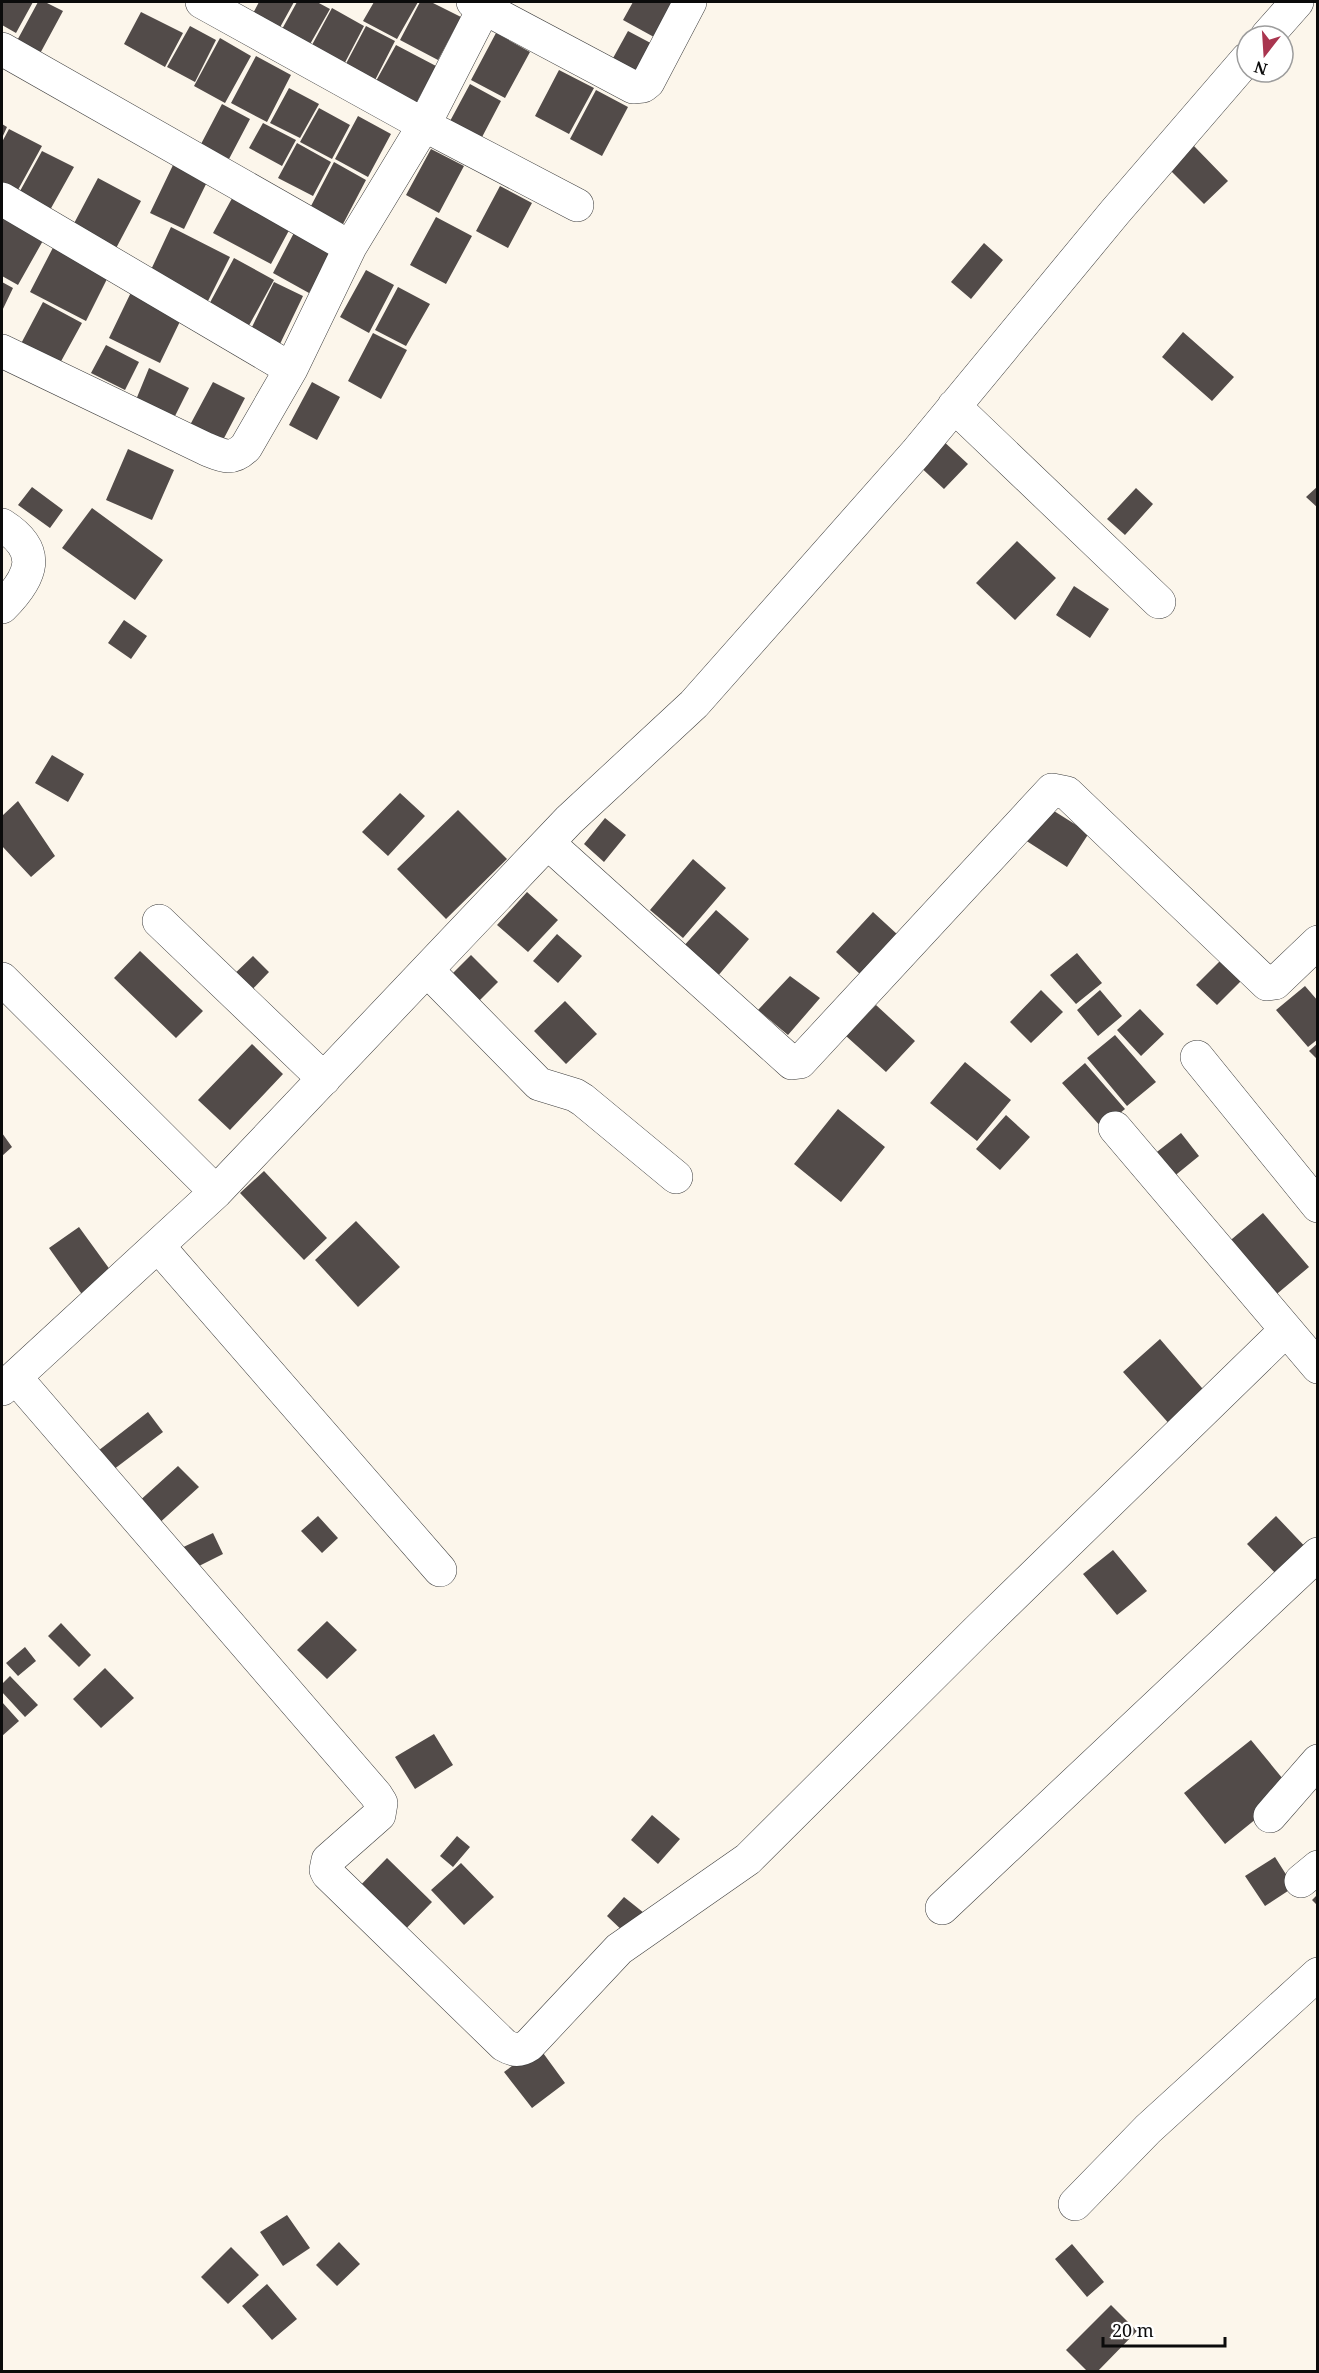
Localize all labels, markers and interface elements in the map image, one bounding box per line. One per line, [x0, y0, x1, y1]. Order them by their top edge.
north arrow [1235, 24, 1295, 84]
text: N [1251, 56, 1270, 81]
scale bar [1103, 2310, 1224, 2348]
text: 20 m [1112, 2318, 1154, 2342]

